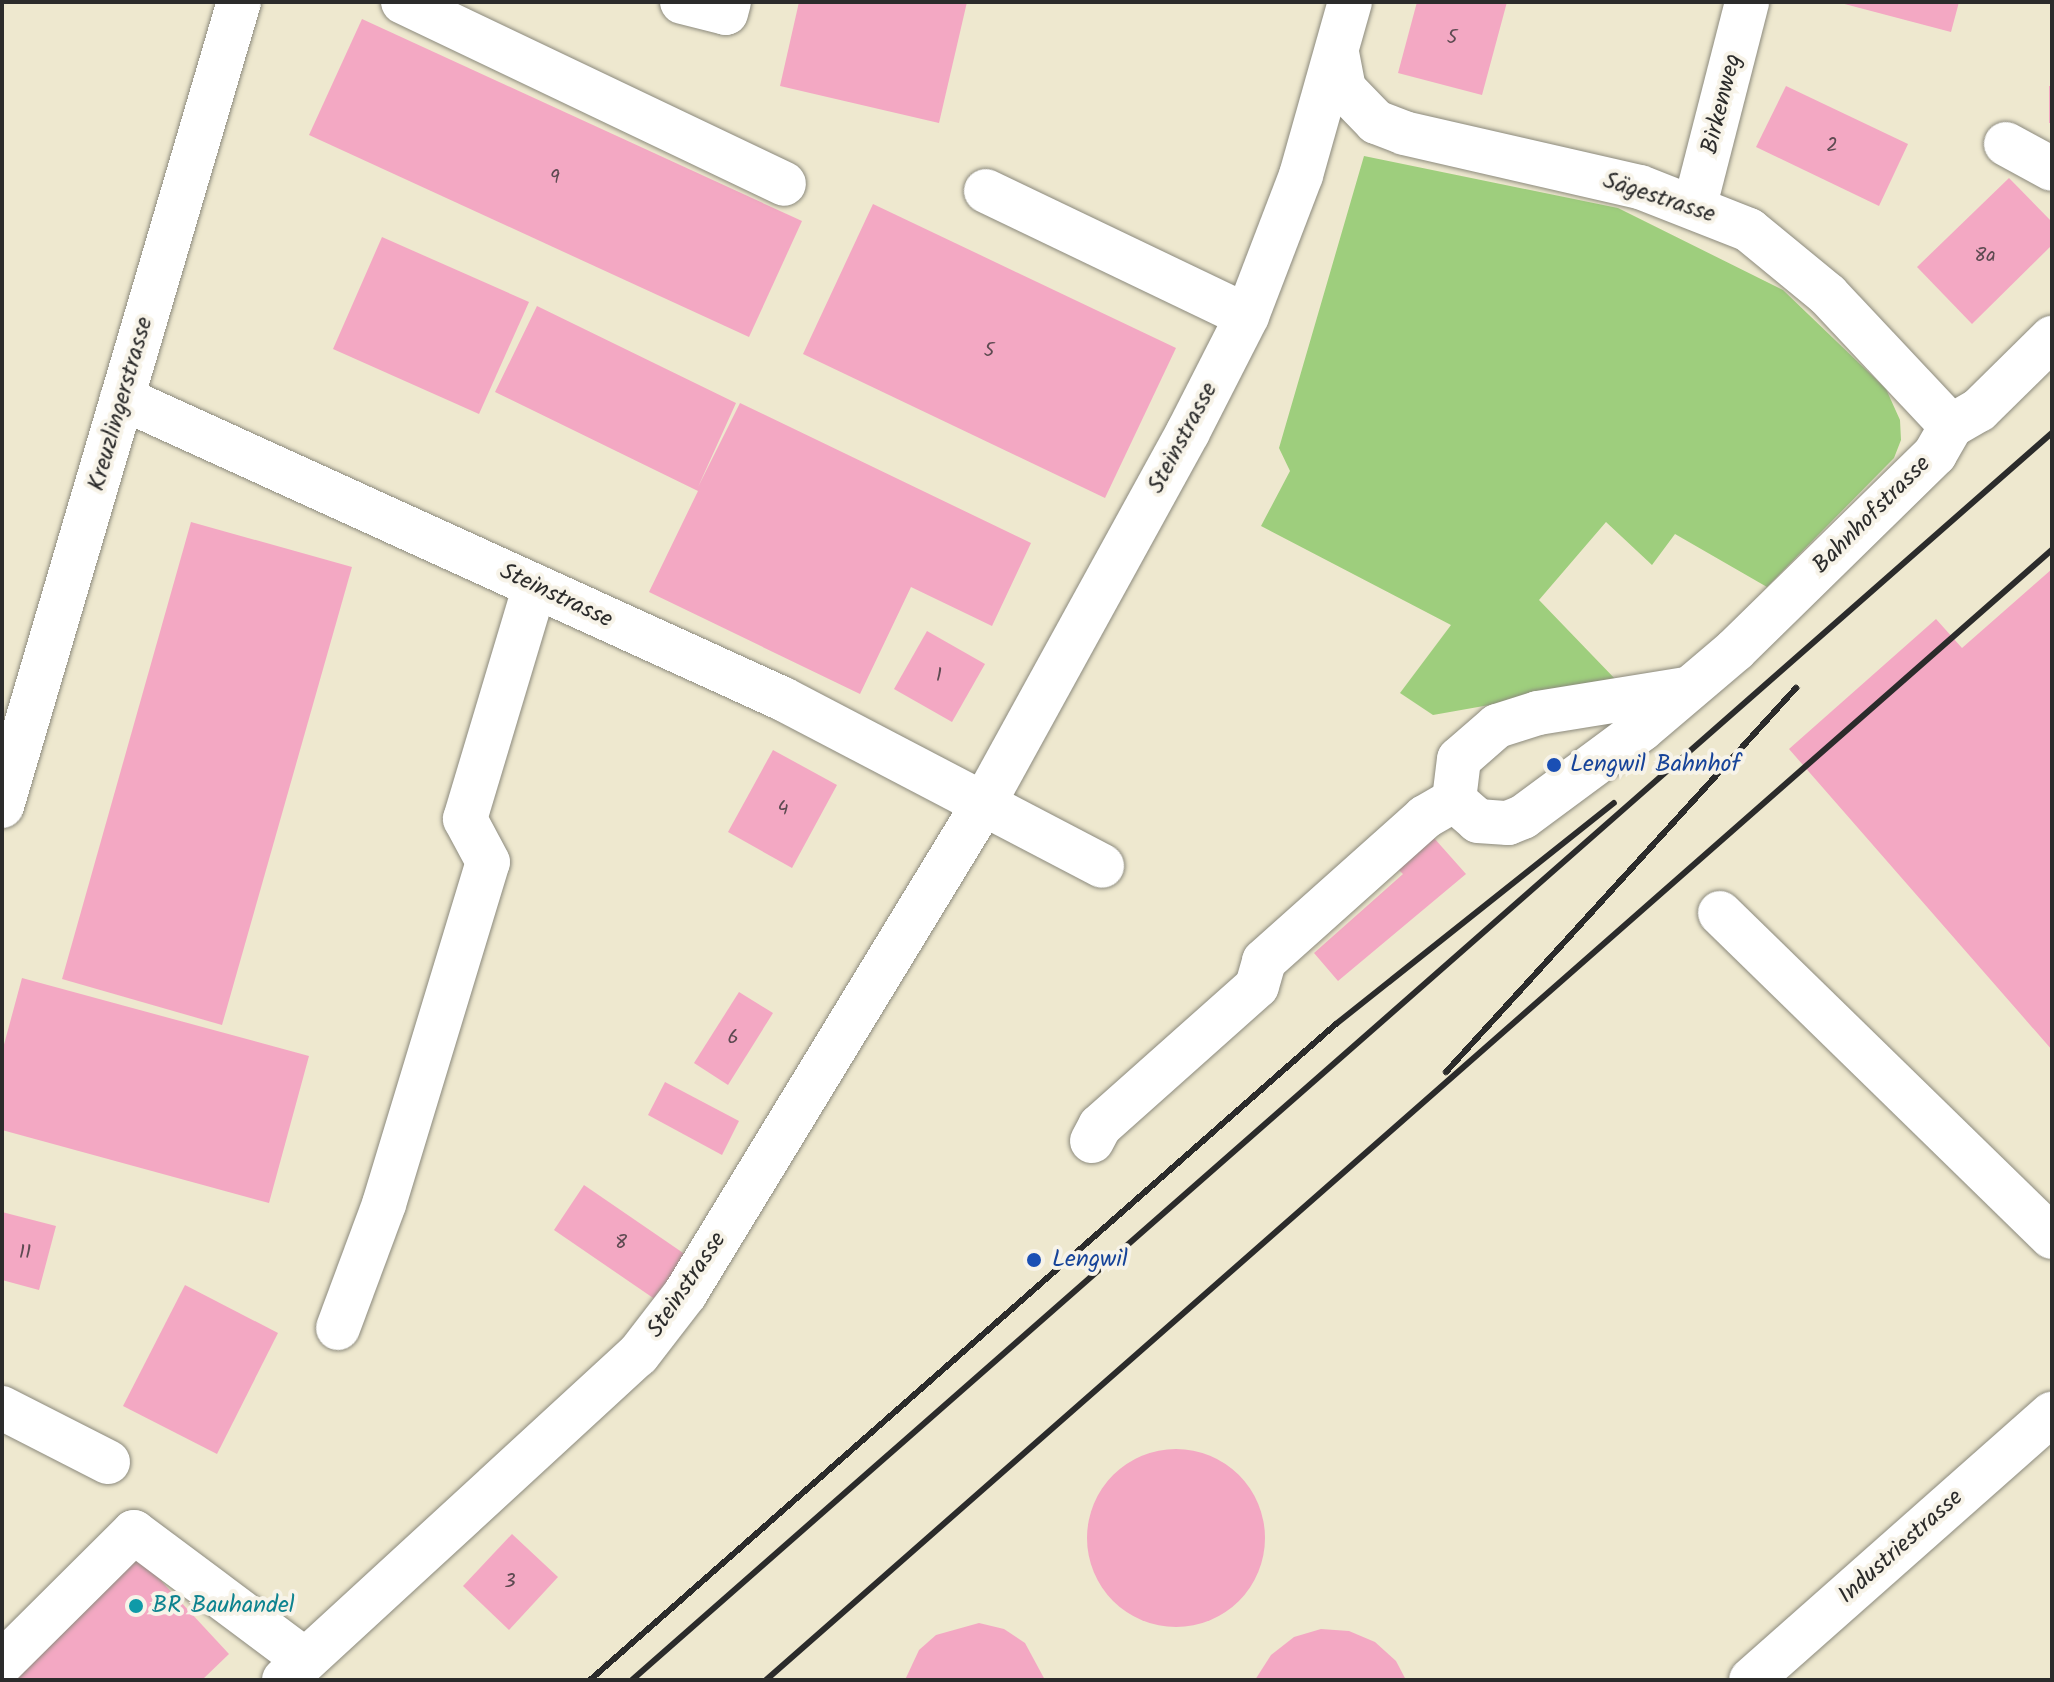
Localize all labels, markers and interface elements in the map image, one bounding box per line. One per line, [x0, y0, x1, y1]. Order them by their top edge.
house number: 5 [1447, 26, 1457, 50]
street label: Birkenweg [1696, 51, 1748, 157]
house number: 2 [1826, 134, 1838, 158]
house number: 9 [550, 166, 560, 190]
street label: Sägestrasse [1599, 166, 1719, 230]
house number: 8a [1974, 244, 1996, 268]
street label: Kreuzlingerstrasse [82, 314, 160, 494]
house number: 5 [984, 339, 994, 363]
street label: Steinstrasse [1142, 378, 1224, 498]
street label: Bahnhofstrasse [1807, 450, 1937, 580]
street label: Steinstrasse [495, 557, 617, 635]
house number: 1 [936, 664, 942, 688]
place label: Lengwil Bahnhof [1570, 751, 1740, 779]
marker: Lengwil Bahnhof [1545, 756, 1563, 774]
house number: 4 [777, 797, 789, 821]
house number: 6 [727, 1026, 739, 1050]
street label: Steinstrasse [641, 1227, 733, 1343]
house number: 8 [615, 1231, 627, 1255]
house number: 11 [19, 1241, 31, 1265]
place label: Lengwil [1052, 1246, 1128, 1274]
marker: Lengwil [1023, 1249, 1045, 1271]
street label: Industriestrasse [1833, 1484, 1969, 1610]
house number: 3 [504, 1570, 516, 1594]
place label: BR Bauhandel [152, 1592, 295, 1620]
marker: BR Bauhandel [127, 1597, 145, 1615]

